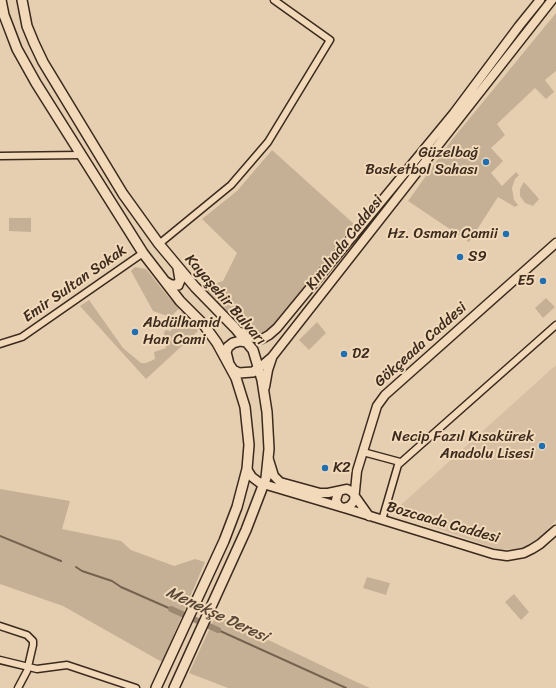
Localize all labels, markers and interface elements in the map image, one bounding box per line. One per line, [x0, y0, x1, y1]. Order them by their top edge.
place label: Güzelbağ Basketbol Sahası [365, 144, 478, 179]
marker: Güzelbağ Basketbol Sahası [481, 157, 491, 167]
street label: Kınalıada Caddesi [303, 192, 387, 294]
place label: Hz. Osman Camii [387, 225, 498, 243]
marker: Hz. Osman Camii [501, 229, 511, 239]
street label: Emir Sultan Sokak [20, 242, 130, 326]
place label: S9 [468, 248, 487, 266]
street label: Kayaşehir Bulvarı [181, 251, 269, 349]
marker: S9 [455, 252, 465, 262]
place label: E5 [518, 272, 535, 290]
marker: E5 [538, 276, 548, 286]
street label: Gökçeada Caddesi [371, 299, 471, 391]
place label: Abdülhamid Han Cami [143, 314, 220, 349]
marker: Abdülhamid Han Cami [130, 327, 140, 337]
place label: D2 [352, 345, 370, 363]
marker: D2 [339, 349, 349, 359]
place label: Necip Fazıl Kısakürek Anadolu Lisesi [392, 428, 534, 463]
marker: Necip Fazıl Kısakürek Anadolu Lisesi [537, 441, 547, 451]
place label: K2 [333, 459, 351, 477]
marker: K2 [320, 463, 330, 473]
street label: Bozcaada Caddesi [384, 498, 502, 548]
water label: Menekşe Deresi [163, 583, 271, 647]

